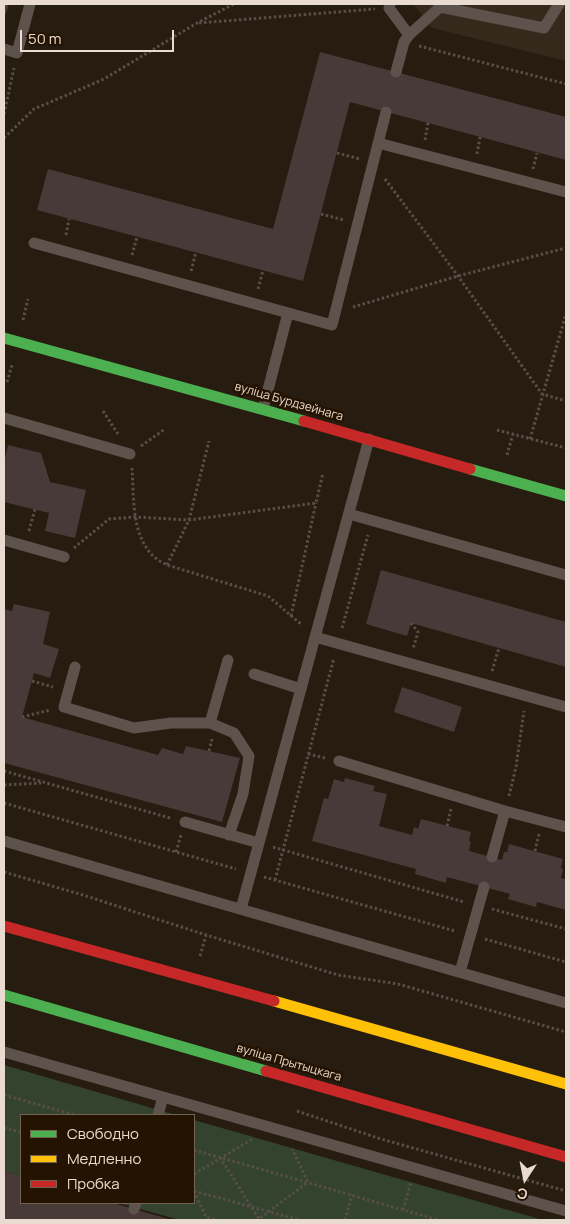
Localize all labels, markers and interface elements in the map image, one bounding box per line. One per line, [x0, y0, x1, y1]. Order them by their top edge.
scale bar [22, 20, 176, 52]
text: 50 m [28, 28, 62, 49]
street label: вуліца Бурдзейнага [233, 380, 345, 424]
street label: вуліца Прытыцкага [235, 1041, 343, 1085]
legend [20, 1114, 195, 1204]
text: Свободно [67, 1123, 139, 1144]
text: Медленно [67, 1148, 141, 1169]
north arrow [500, 1154, 550, 1204]
text: Пробка [67, 1173, 120, 1194]
text: С [515, 1184, 529, 1205]

